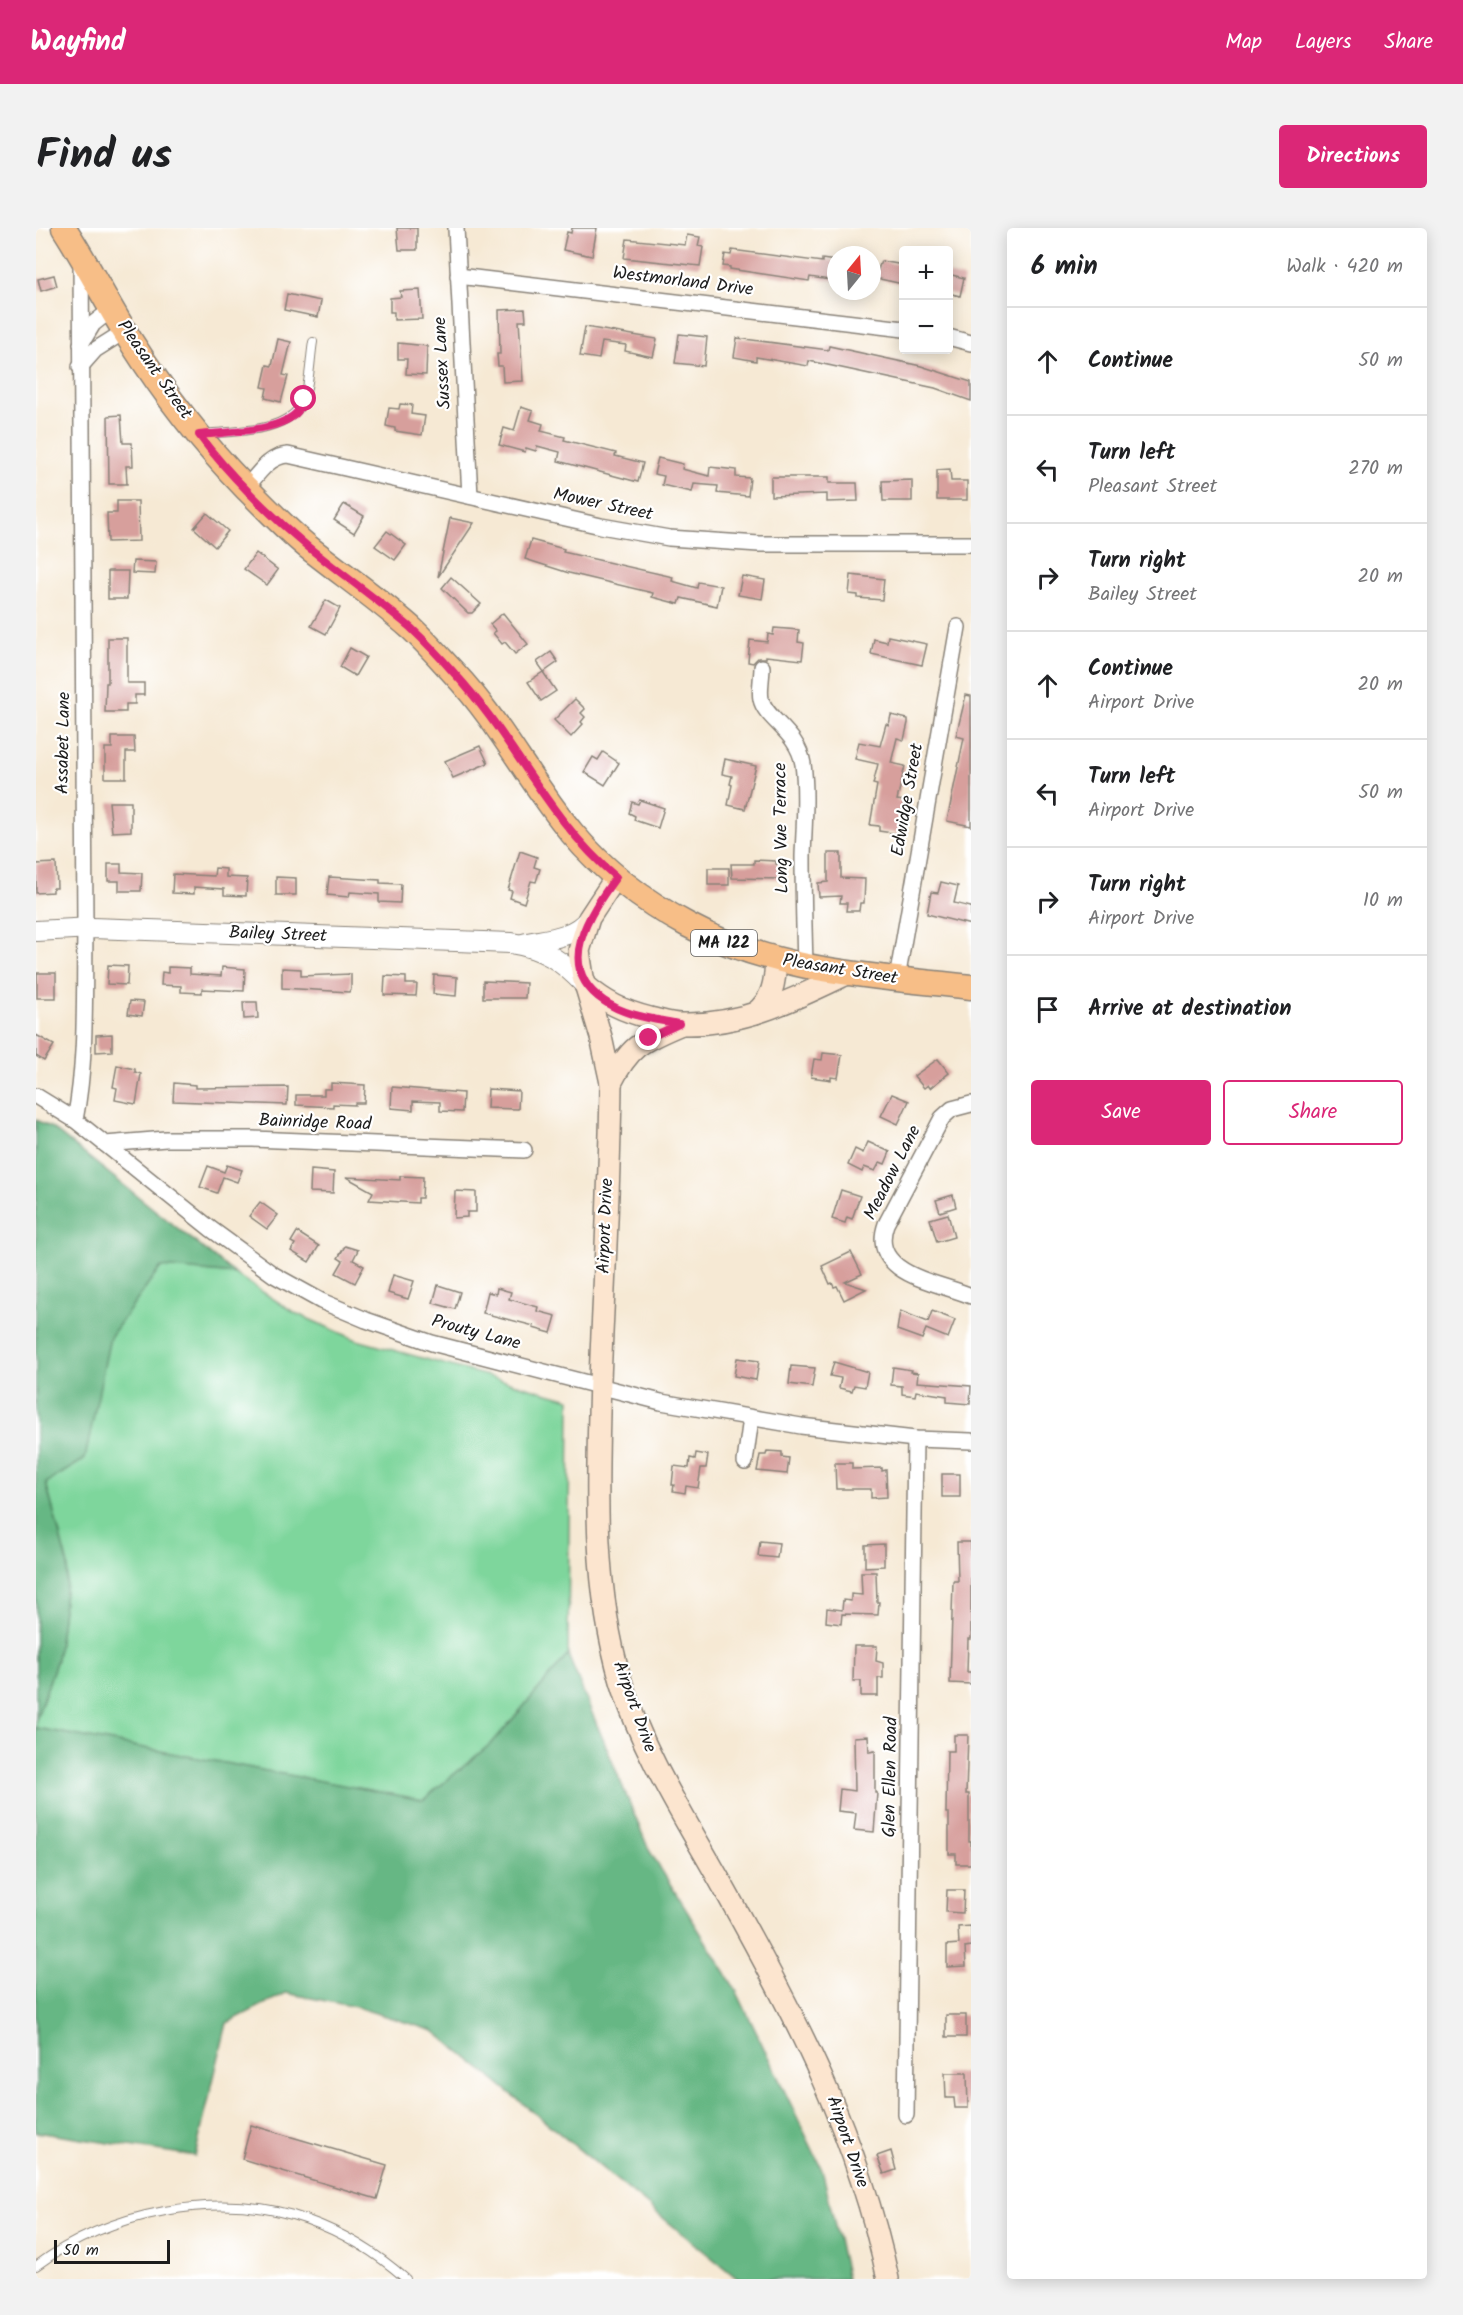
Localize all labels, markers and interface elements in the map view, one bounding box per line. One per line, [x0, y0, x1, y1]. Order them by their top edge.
text: Wayfind [30, 20, 126, 65]
text: Map [1225, 26, 1262, 59]
text: Layers [1295, 26, 1351, 59]
text: Share [1384, 26, 1433, 59]
text: Find us [36, 123, 172, 190]
button: Directions [1279, 125, 1427, 188]
north arrow [827, 246, 881, 300]
map controls [899, 246, 953, 354]
button: + [899, 246, 953, 300]
text: 6 min [1031, 246, 1098, 288]
text: Walk · 420 m [1286, 251, 1403, 283]
street label: Westmorland Drive [611, 259, 755, 305]
button: − [899, 300, 953, 354]
street label: Pleasant Street [109, 314, 200, 427]
street label: Sussex Lane [426, 316, 460, 410]
text: Continue [1088, 344, 1173, 379]
icon: ahead [1031, 345, 1064, 378]
text: 50 m [1358, 345, 1403, 377]
route start [290, 385, 316, 411]
text: Turn left [1088, 436, 1175, 471]
icon: left [1031, 453, 1064, 486]
text: 270 m [1348, 453, 1403, 485]
text: Pleasant Street [1088, 471, 1217, 503]
street label: Mower Street [550, 480, 657, 530]
text: Turn right [1088, 544, 1186, 579]
icon: right [1031, 561, 1064, 594]
text: 20 m [1357, 561, 1403, 593]
text: Bailey Street [1088, 579, 1197, 611]
text: Continue [1088, 652, 1173, 687]
icon: ahead [1031, 669, 1064, 702]
text: 20 m [1357, 669, 1403, 701]
text: Airport Drive [1088, 687, 1194, 719]
street label: Assabet Lane [49, 692, 79, 794]
street label: Edwidge Street [884, 740, 932, 859]
text: Turn left [1088, 760, 1175, 795]
street label: Long Vue Terrace [766, 762, 798, 894]
icon: left [1031, 777, 1064, 810]
text: 50 m [1358, 777, 1403, 809]
text: Airport Drive [1088, 795, 1194, 827]
text: Turn right [1088, 868, 1186, 903]
icon: right [1031, 885, 1064, 918]
text: 10 m [1363, 885, 1403, 917]
text: Airport Drive [1088, 903, 1194, 935]
street label: Bailey Street [229, 919, 329, 951]
road number: MA 122 [691, 930, 757, 956]
street label: Pleasant Street [780, 947, 901, 994]
text: Arrive at destination [1088, 992, 1291, 1027]
icon: arrive [1031, 993, 1064, 1026]
route end [635, 1024, 661, 1050]
button: Save [1031, 1080, 1211, 1145]
button: Share [1223, 1080, 1403, 1145]
street label: Bainridge Road [258, 1107, 373, 1139]
street label: Meadow Lane [857, 1120, 929, 1226]
street label: Airport Drive [590, 1178, 622, 1274]
street label: Prouty Lane [428, 1307, 524, 1359]
street label: Airport Drive [604, 1657, 664, 1757]
street label: Glen Ellen Road [875, 1715, 907, 1838]
street label: Airport Drive [818, 2092, 876, 2192]
scale bar [54, 2237, 170, 2264]
text: 50 m [63, 2238, 99, 2263]

